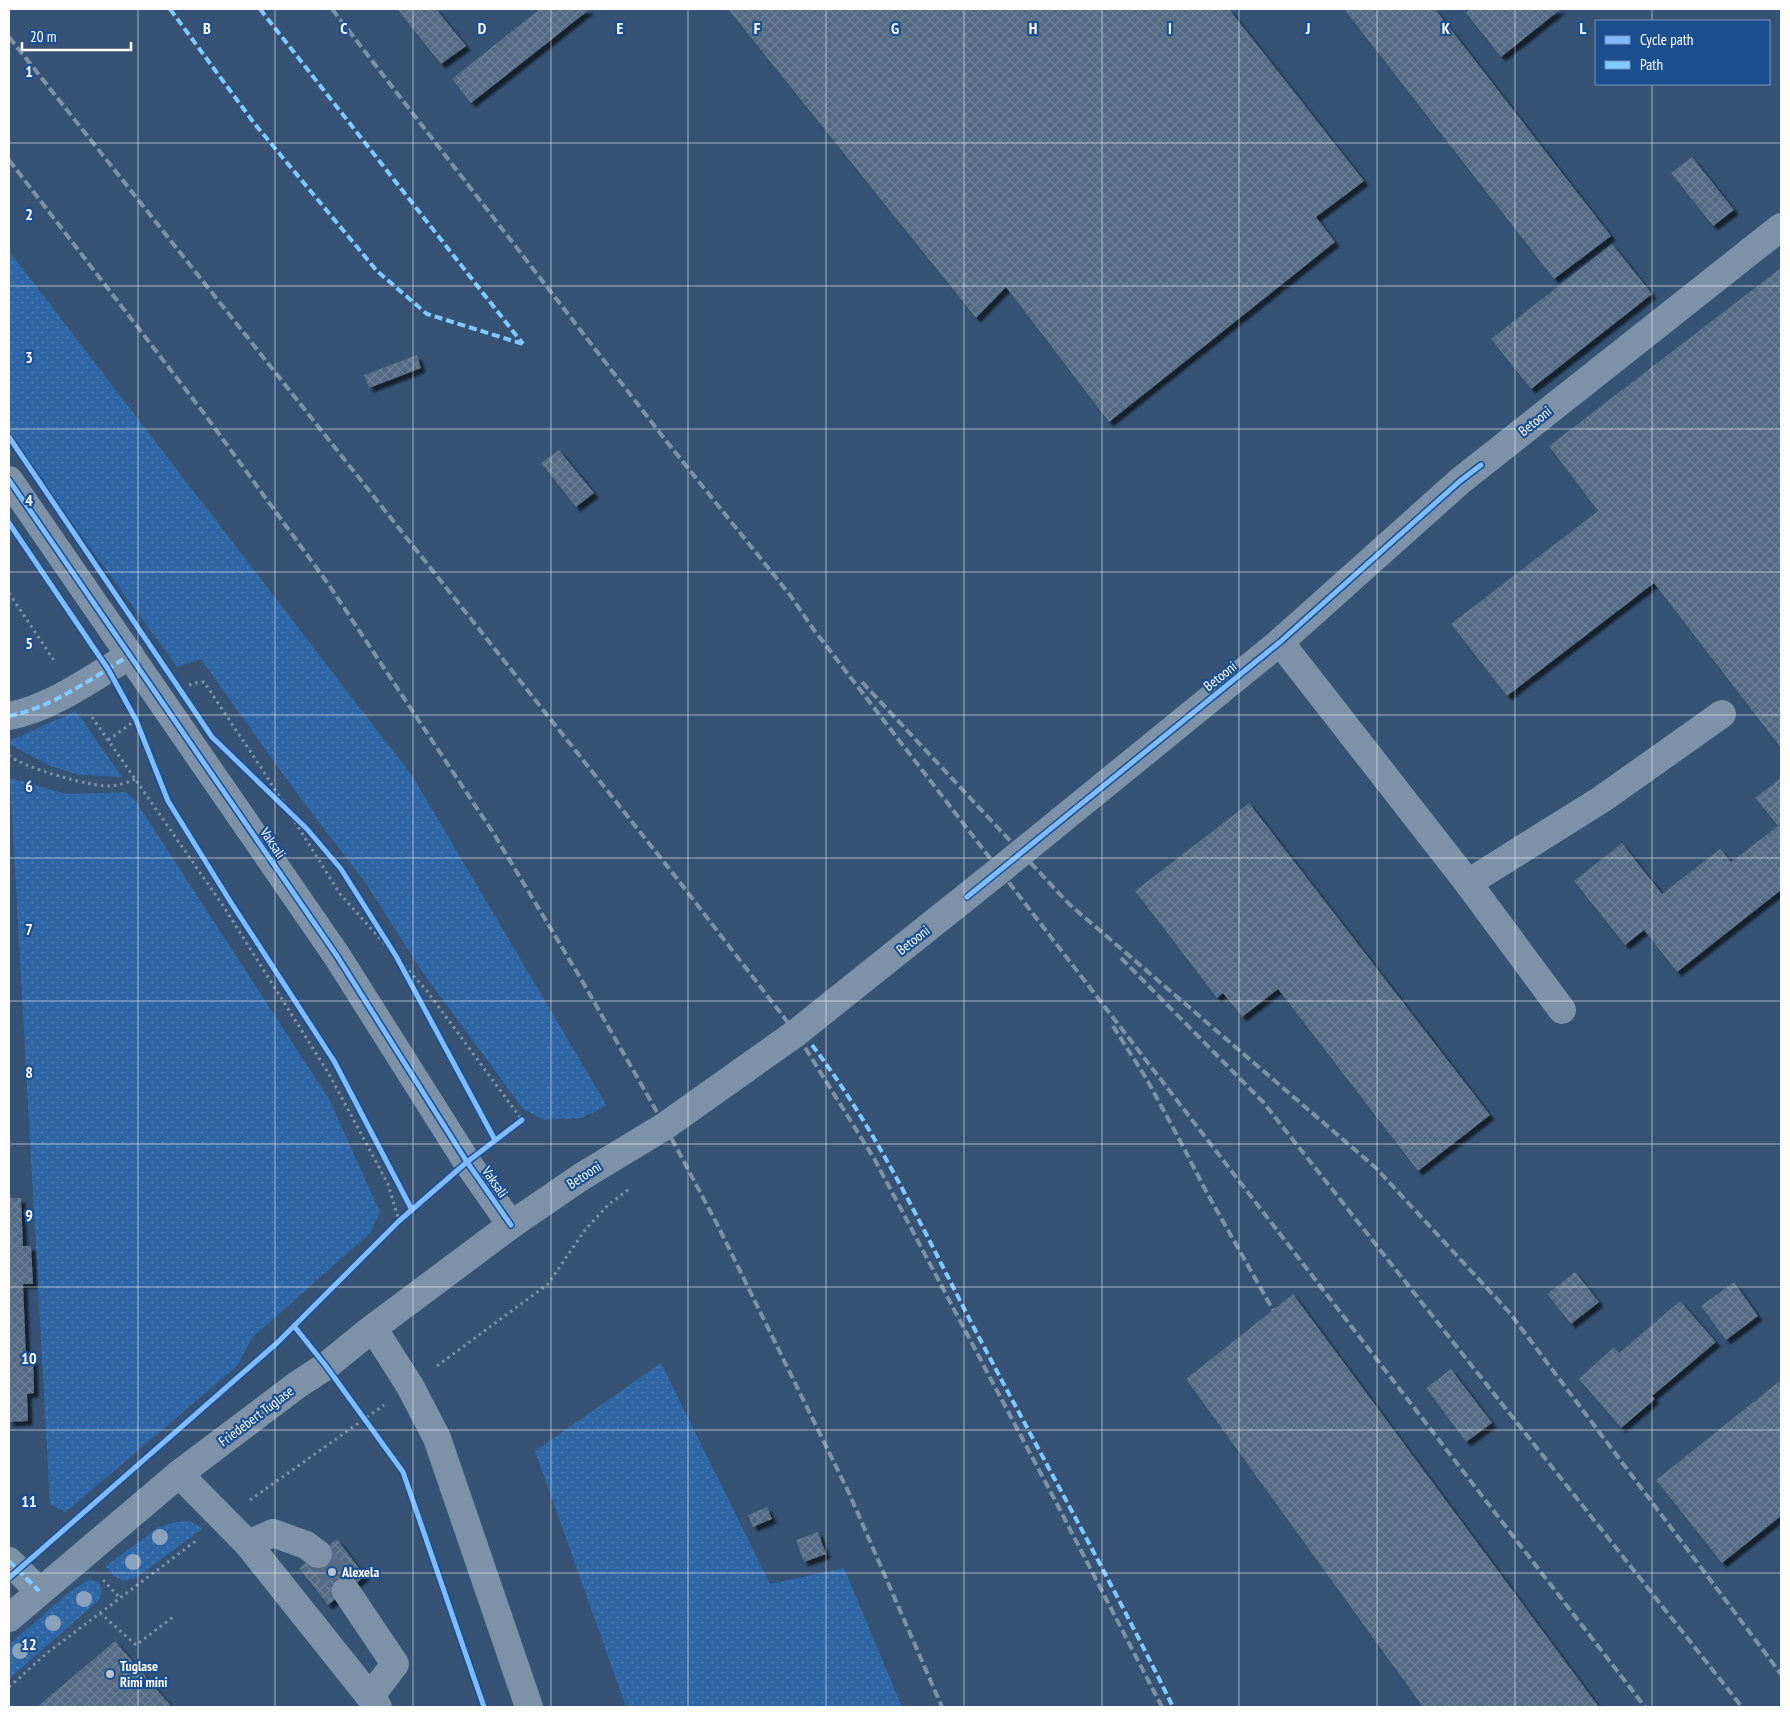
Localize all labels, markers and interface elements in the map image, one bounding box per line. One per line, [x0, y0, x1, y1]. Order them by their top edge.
text: B [203, 18, 211, 38]
text: C [340, 18, 348, 38]
text: D [478, 18, 487, 38]
text: E [617, 18, 624, 38]
text: F [754, 18, 761, 38]
text: G [891, 18, 899, 38]
text: H [1029, 18, 1037, 38]
text: I [1168, 18, 1172, 38]
text: J [1305, 18, 1310, 38]
text: K [1442, 18, 1451, 38]
text: L [1580, 18, 1587, 38]
scale bar [22, 20, 131, 52]
legend [1595, 20, 1770, 85]
text: 20 m [30, 27, 56, 46]
text: Cycle path [1640, 30, 1693, 49]
text: Path [1640, 55, 1663, 74]
text: 1 [25, 61, 33, 81]
text: 2 [25, 204, 33, 224]
text: 3 [25, 347, 33, 367]
street label: Betooni [1515, 402, 1555, 440]
text: 4 [25, 490, 33, 510]
text: 5 [25, 633, 33, 653]
street label: Betooni [1200, 657, 1240, 695]
text: 6 [25, 776, 33, 796]
street label: Vaksali [256, 823, 290, 862]
text: 7 [25, 919, 33, 939]
street label: Betooni [893, 921, 933, 959]
text: 8 [25, 1062, 33, 1082]
street label: Betooni [563, 1157, 605, 1193]
street label: Vaksali [477, 1162, 512, 1201]
text: 9 [25, 1205, 33, 1225]
text: 10 [21, 1348, 37, 1368]
street label: Friedebert Tuglase [215, 1382, 297, 1450]
text: 11 [21, 1491, 37, 1511]
place label: Alexela [341, 1563, 379, 1581]
marker: Alexela [326, 1566, 338, 1578]
text: 12 [21, 1634, 37, 1654]
place label: Tuglase Rimi mini [120, 1657, 167, 1691]
marker: Tuglase Rimi mini [104, 1668, 116, 1680]

